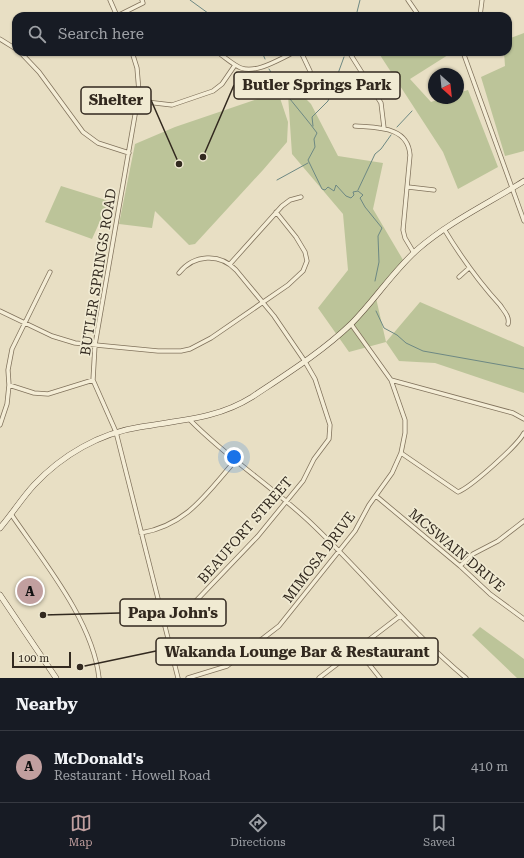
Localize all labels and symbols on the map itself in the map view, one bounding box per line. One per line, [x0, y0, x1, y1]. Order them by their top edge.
north arrow [428, 68, 464, 104]
callout: Butler Springs Park [234, 72, 400, 99]
text: Butler Springs Park [242, 76, 392, 94]
callout: Shelter [81, 87, 151, 114]
text: Shelter [89, 91, 143, 109]
street label: BUTLER SPRINGS ROAD [77, 187, 119, 357]
your location [224, 447, 244, 467]
street label: BEAUFORT STREET [195, 474, 295, 586]
street label: MCSWAIN DRIVE [406, 505, 508, 595]
street label: MIMOSA DRIVE [280, 508, 358, 606]
pin: A [17, 576, 43, 606]
callout: Papa John's [120, 599, 226, 626]
text: Papa John's [128, 604, 218, 622]
callout: Wakanda Lounge Bar & Restaurant [156, 638, 438, 665]
text: Wakanda Lounge Bar & Restaurant [164, 643, 430, 661]
scale bar [12, 650, 71, 669]

